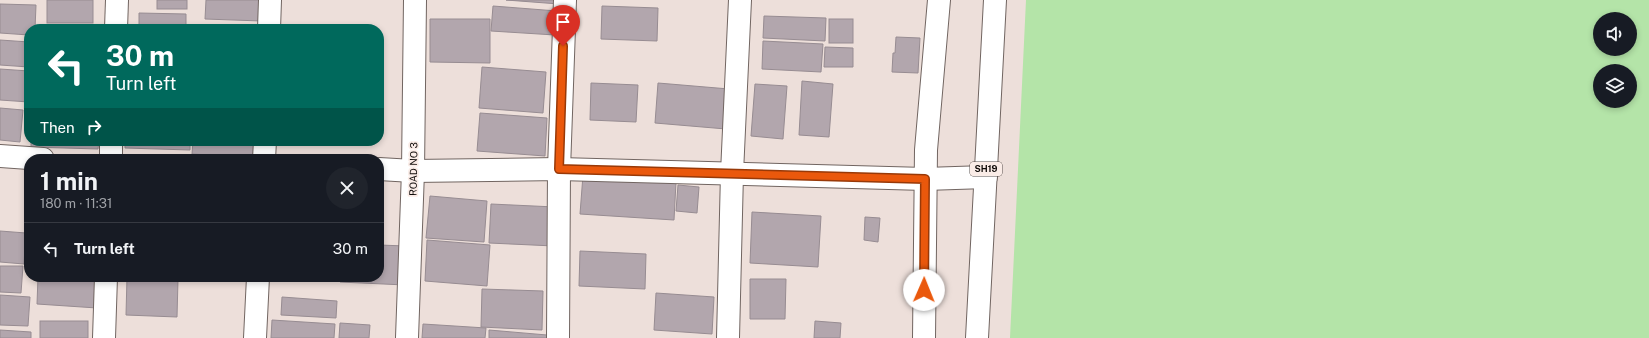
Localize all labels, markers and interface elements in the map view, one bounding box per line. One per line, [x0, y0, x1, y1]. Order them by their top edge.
pin [546, 5, 580, 46]
icon: arrive [552, 11, 574, 33]
map controls [1593, 12, 1637, 108]
button: sound [1593, 12, 1637, 56]
text: 30 m [106, 39, 174, 72]
icon: left [40, 40, 92, 92]
button: layers [1593, 64, 1637, 108]
text: Turn left [106, 73, 176, 94]
icon: right [83, 116, 105, 138]
text: Then [40, 119, 75, 136]
street label: ROAD NO 3 [407, 142, 419, 196]
road number: SH19 [970, 162, 1002, 176]
text: 1 min [40, 167, 98, 195]
button: close [326, 167, 368, 209]
text: 180 m · 11:31 [40, 196, 112, 211]
icon: left [40, 238, 62, 260]
text: Turn left [74, 240, 135, 257]
text: 30 m [333, 240, 368, 257]
position arrow [903, 269, 945, 311]

